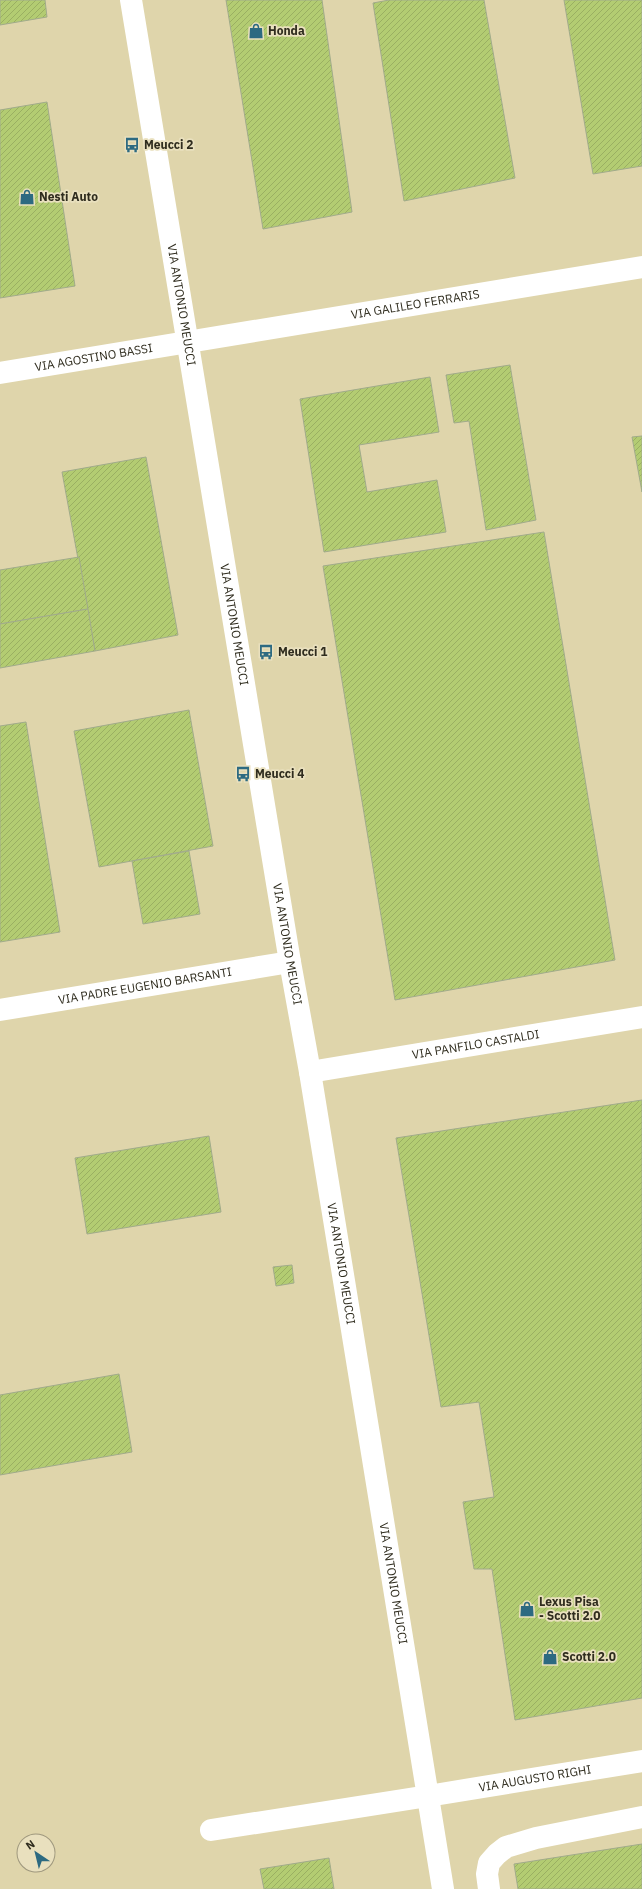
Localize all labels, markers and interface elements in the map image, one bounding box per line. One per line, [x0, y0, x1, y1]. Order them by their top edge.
shop icon: Honda [247, 22, 265, 40]
place label: Honda [268, 23, 305, 38]
bus stop icon: Meucci 2 [123, 136, 141, 154]
place label: Meucci 2 [144, 137, 194, 152]
shop icon: Nesti Auto [18, 188, 36, 206]
place label: Nesti Auto [39, 189, 98, 204]
street label: VIA ANTONIO MEUCCI [164, 243, 199, 367]
street label: VIA GALILEO FERRARIS [350, 286, 481, 322]
street label: VIA AGOSTINO BASSI [34, 340, 154, 374]
street label: VIA ANTONIO MEUCCI [217, 563, 252, 687]
bus stop icon: Meucci 1 [257, 643, 275, 661]
place label: Meucci 1 [278, 644, 328, 659]
bus stop icon: Meucci 4 [234, 765, 252, 783]
place label: Meucci 4 [255, 766, 305, 781]
street label: VIA ANTONIO MEUCCI [270, 882, 306, 1006]
street label: VIA PADRE EUGENIO BARSANTI [57, 964, 233, 1007]
street label: VIA PANFILO CASTALDI [411, 1026, 541, 1062]
street label: VIA ANTONIO MEUCCI [324, 1202, 359, 1326]
street label: VIA ANTONIO MEUCCI [376, 1521, 411, 1645]
place label: Lexus Pisa - Scotti 2.0 [539, 1594, 601, 1623]
shop icon: Lexus Pisa - Scotti 2.0 [518, 1600, 536, 1618]
shop icon: Scotti 2.0 [541, 1648, 559, 1666]
place label: Scotti 2.0 [562, 1649, 616, 1664]
street label: VIA AUGUSTO RIGHI [477, 1761, 592, 1795]
north arrow [16, 1833, 56, 1873]
text: N [23, 1837, 38, 1853]

